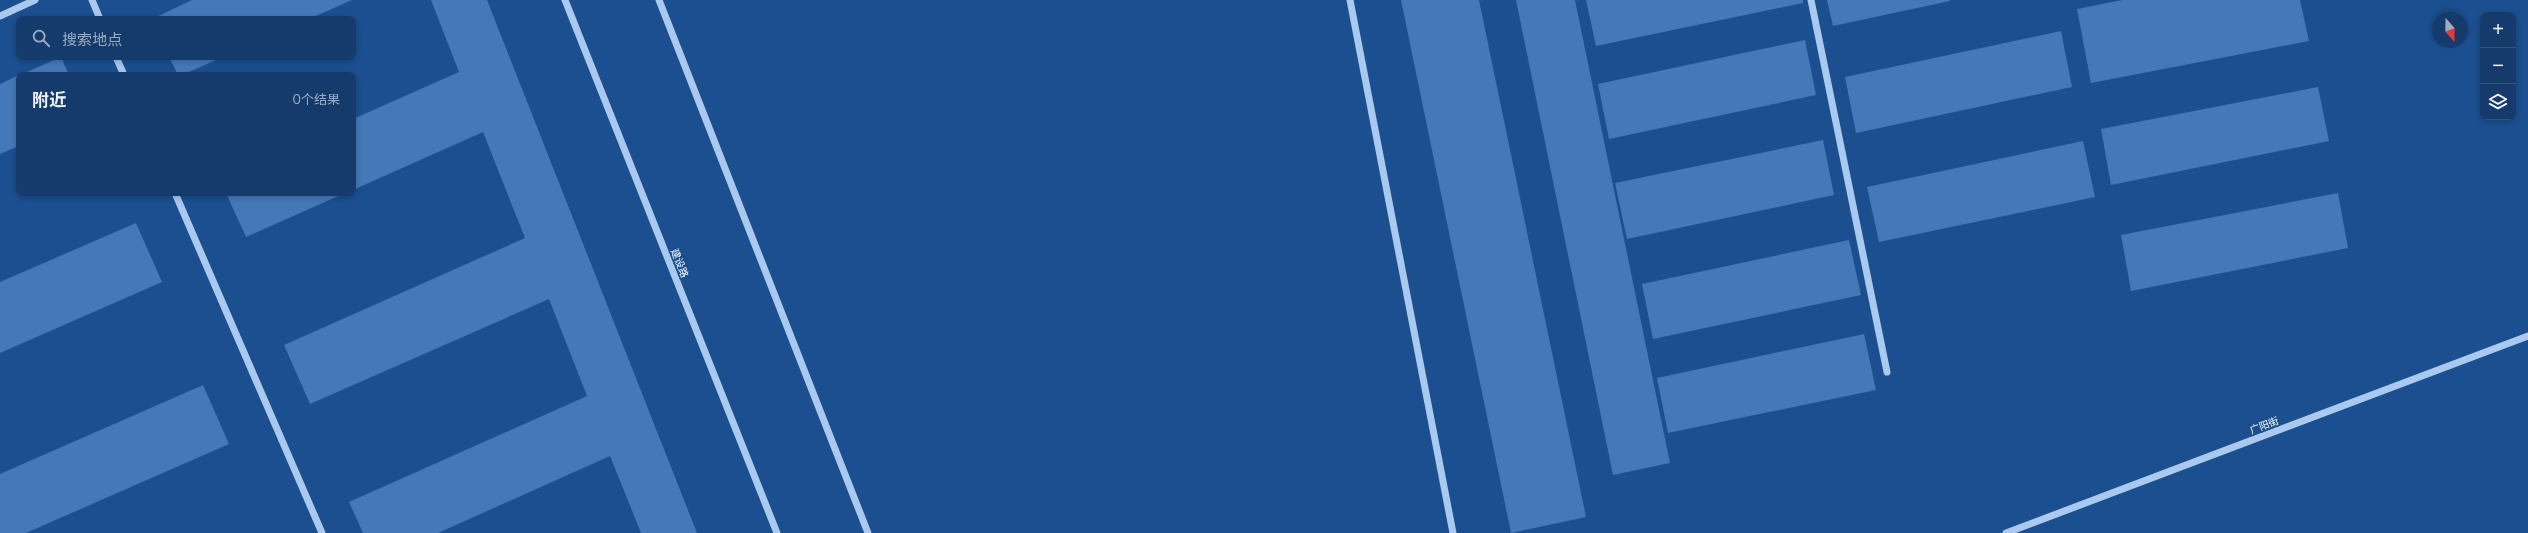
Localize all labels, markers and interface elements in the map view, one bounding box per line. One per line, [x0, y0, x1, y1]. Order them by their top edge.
north arrow [2432, 12, 2468, 48]
map controls [2480, 12, 2516, 120]
button: + [2480, 12, 2516, 48]
search box [16, 16, 356, 60]
icon: search [30, 27, 52, 49]
text: 搜索地点 [62, 30, 122, 48]
button: − [2480, 48, 2516, 84]
button: layers [2480, 84, 2516, 120]
text: 附近 [32, 89, 66, 110]
text: 0个结果 [293, 91, 340, 107]
street label: 建设路 [669, 247, 691, 279]
street label: 广阳街 [2248, 414, 2280, 436]

